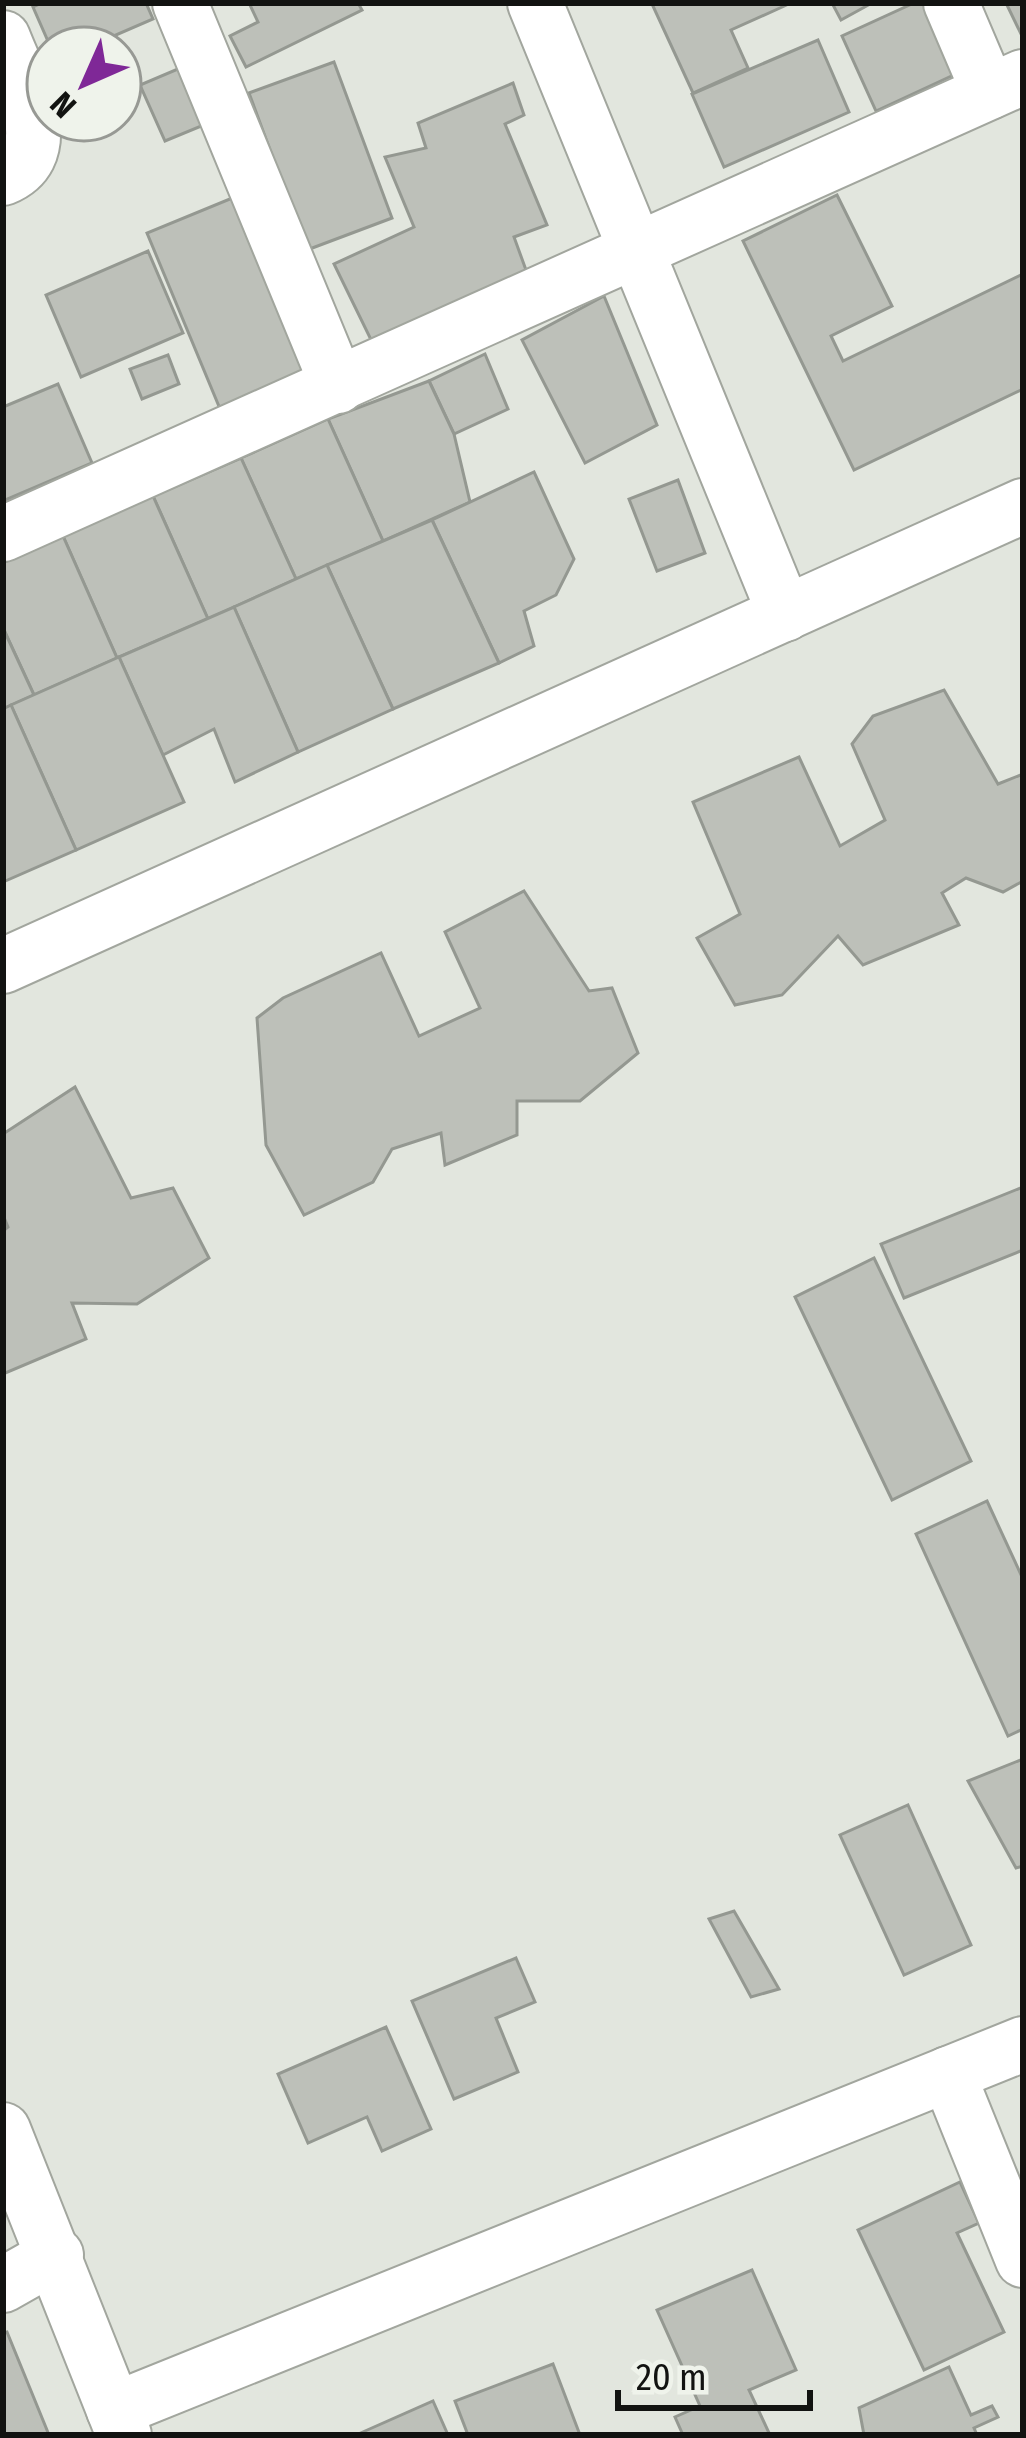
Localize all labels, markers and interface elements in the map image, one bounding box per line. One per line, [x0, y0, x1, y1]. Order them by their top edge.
north arrow [24, 24, 144, 144]
text: N [42, 83, 85, 126]
scale bar [618, 2336, 810, 2410]
text: 20 m [636, 2356, 707, 2400]

